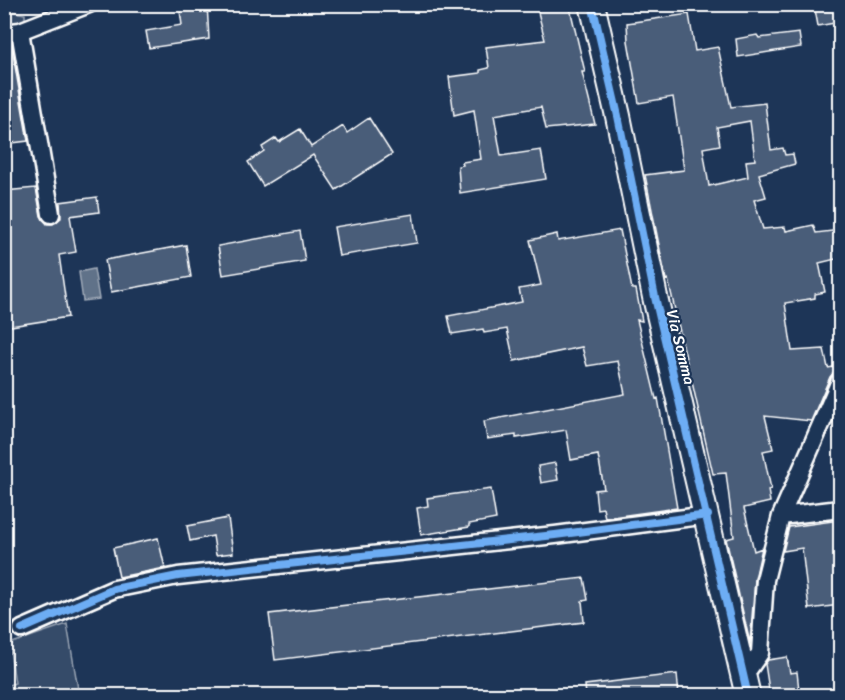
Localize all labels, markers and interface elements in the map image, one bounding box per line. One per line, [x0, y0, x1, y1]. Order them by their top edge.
street label: Via Somma [658, 306, 704, 388]

